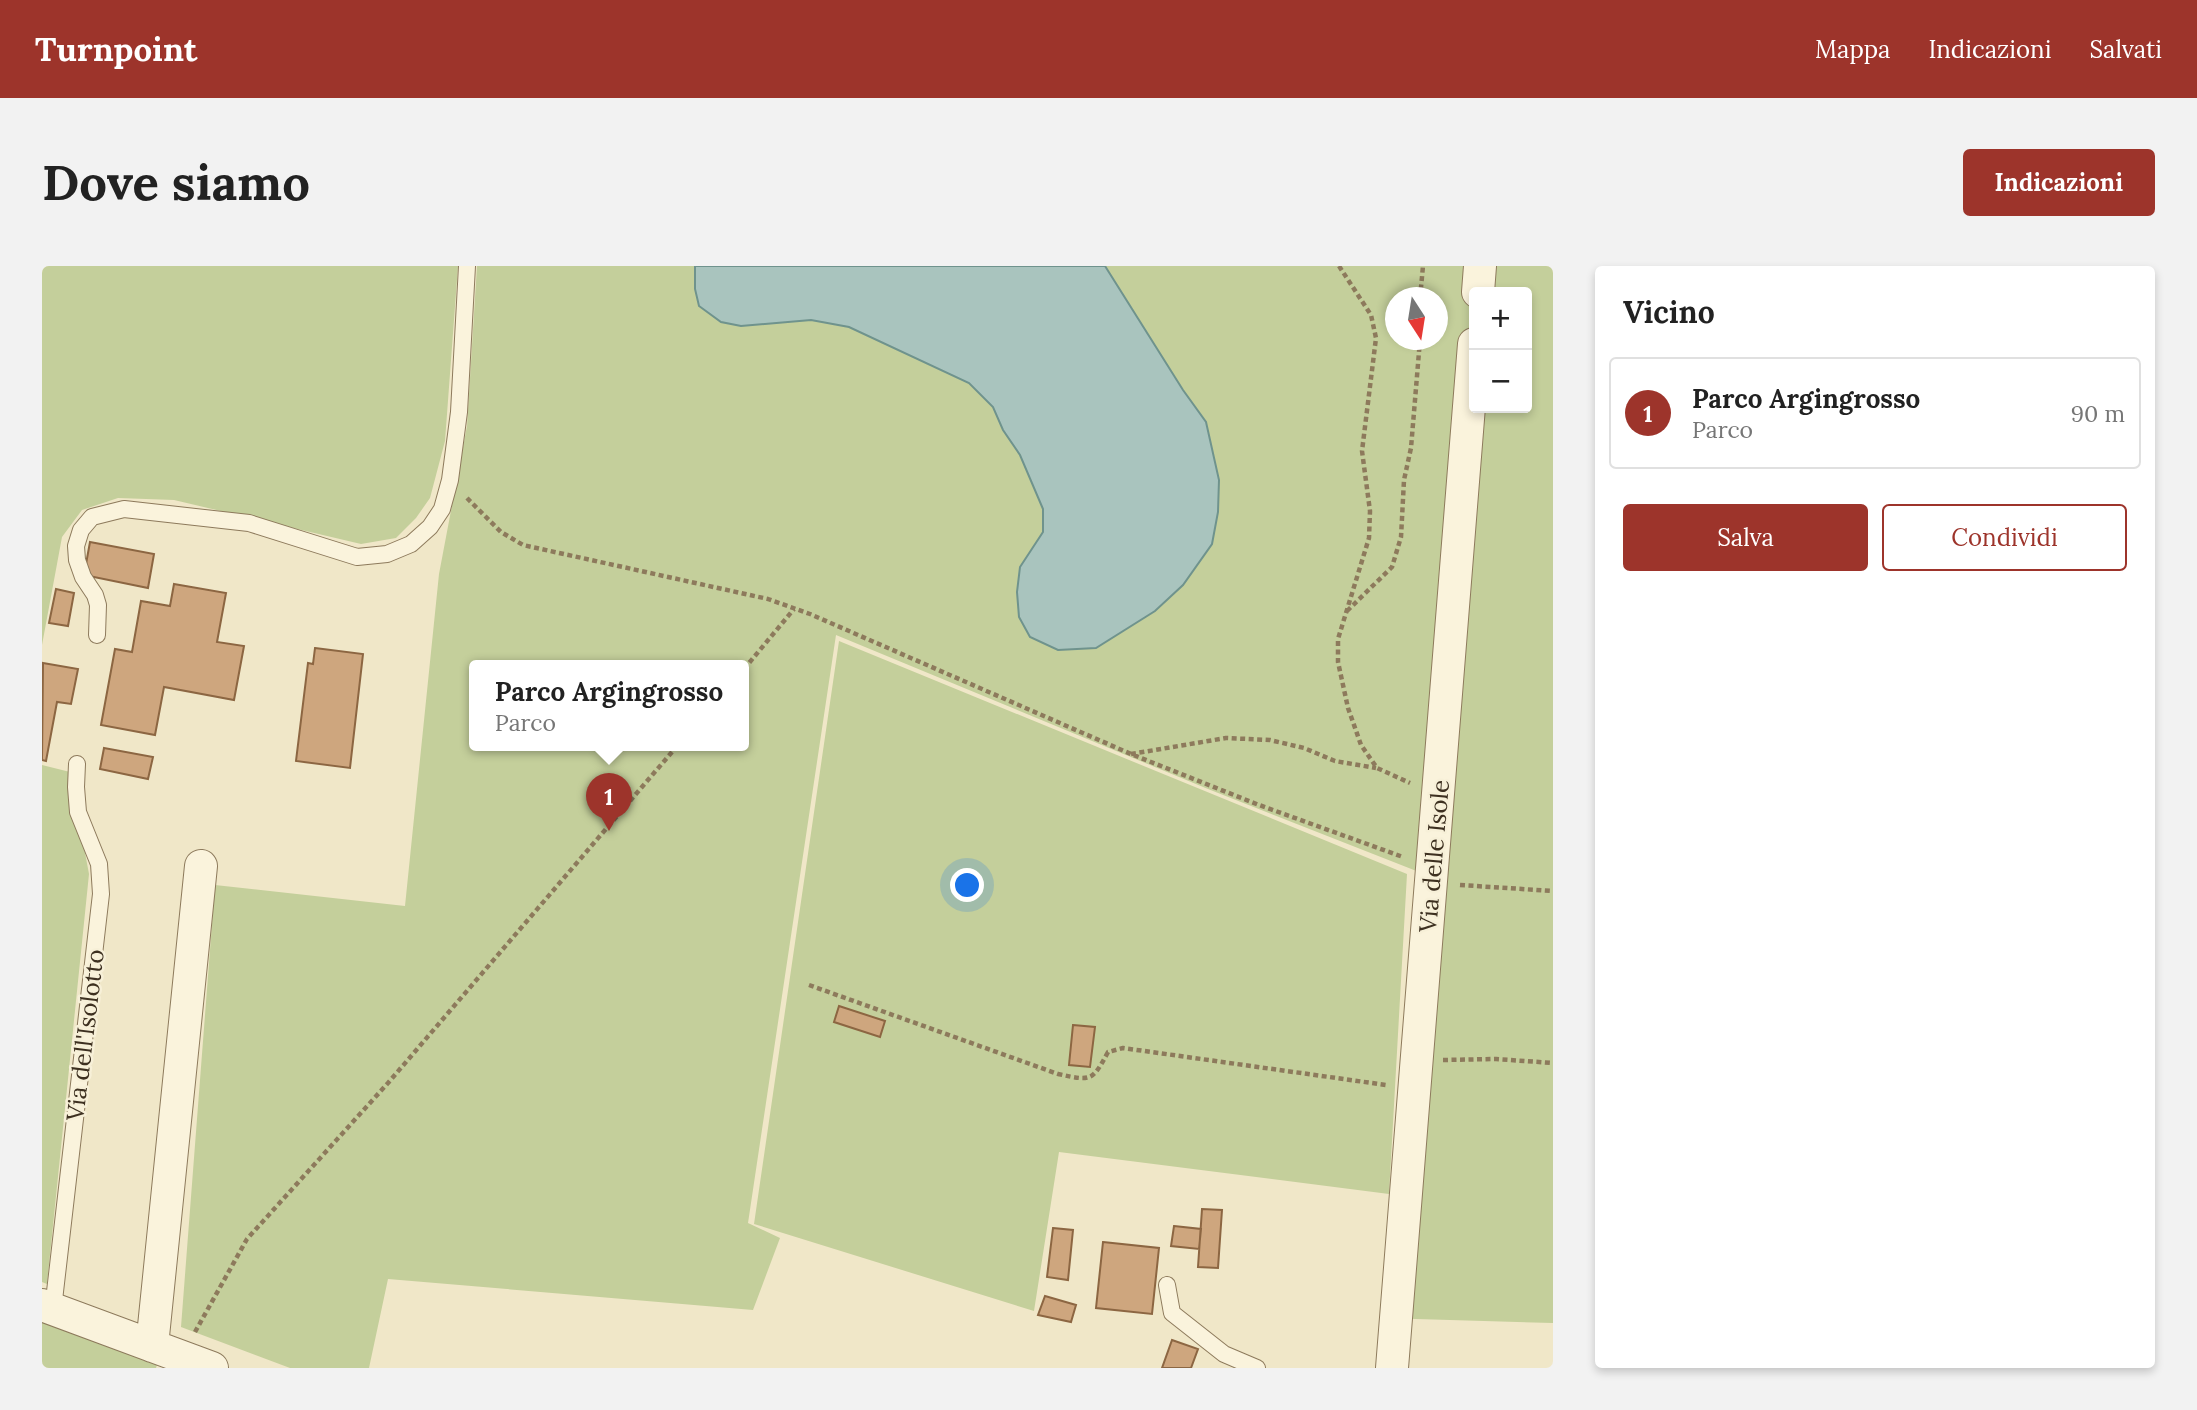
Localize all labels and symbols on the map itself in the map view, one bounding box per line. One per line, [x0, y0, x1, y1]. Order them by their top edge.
north arrow [1385, 287, 1448, 350]
pin: 1 [586, 773, 632, 831]
street label: Via delle Isole [1412, 778, 1456, 935]
your location [950, 868, 984, 902]
street label: Via dell'Isolotto [59, 947, 111, 1124]

